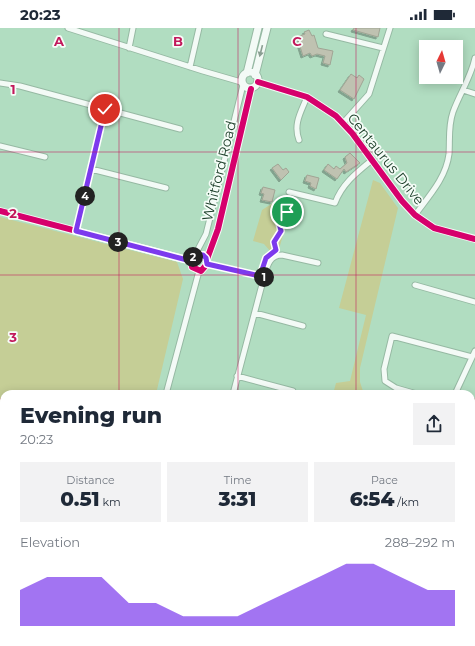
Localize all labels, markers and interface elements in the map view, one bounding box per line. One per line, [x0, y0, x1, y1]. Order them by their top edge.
text: 20:23 [20, 5, 61, 24]
text: A [53, 33, 65, 49]
text: B [173, 33, 183, 49]
text: C [292, 33, 302, 49]
north arrow [419, 40, 463, 84]
map controls [419, 40, 463, 84]
one-way arrow [258, 45, 264, 58]
text: 1 [10, 81, 16, 97]
pin [88, 92, 122, 126]
icon: check [94, 98, 116, 120]
street label: Centaurus Drive [344, 110, 428, 208]
street label: Whitford Road [198, 119, 240, 223]
pin: 4 [75, 186, 95, 206]
text: 4 [81, 189, 89, 203]
pin [270, 195, 304, 229]
icon: arrive [276, 201, 298, 223]
text: 2 [9, 205, 17, 221]
pin: 3 [108, 232, 128, 252]
text: 3 [115, 235, 121, 249]
pin: 2 [183, 247, 203, 267]
text: 2 [190, 250, 196, 264]
pin: 1 [254, 267, 274, 287]
text: 1 [262, 270, 266, 284]
text: 3 [8, 329, 17, 345]
text: Evening run [20, 402, 162, 429]
button: share [413, 403, 455, 445]
text: 20:23 [20, 431, 53, 447]
text: Distance [66, 473, 115, 487]
text: Time [224, 473, 251, 487]
text: Pace [371, 473, 398, 487]
text: 0.51 [60, 487, 100, 511]
text: 3:31 [219, 487, 256, 511]
text: 6:54 [350, 487, 394, 511]
text: km [100, 495, 121, 509]
text: /km [394, 495, 419, 509]
text: Elevation [20, 534, 80, 550]
text: 288–292 m [385, 534, 455, 550]

